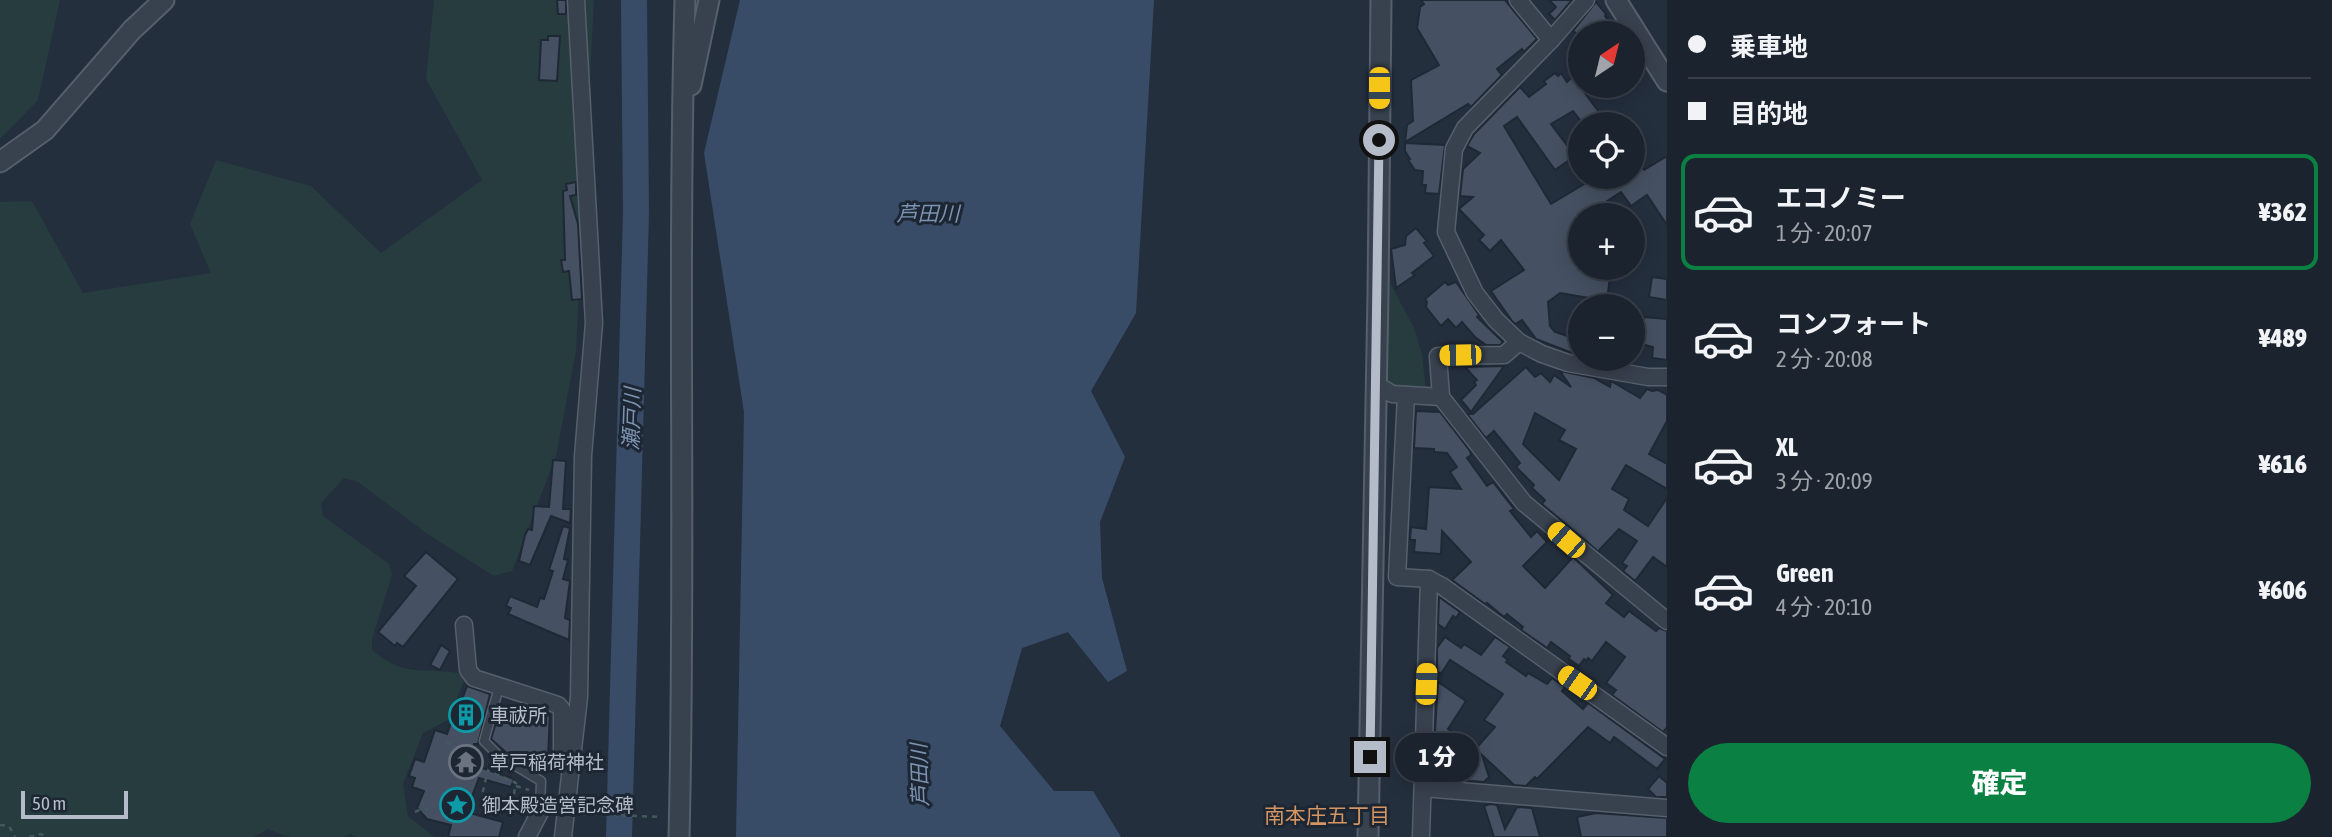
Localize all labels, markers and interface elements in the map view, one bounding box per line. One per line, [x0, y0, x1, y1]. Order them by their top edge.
north arrow [1568, 21, 1645, 98]
map controls [1568, 21, 1645, 371]
text: 乗車地 [1730, 32, 1808, 62]
car [1369, 67, 1390, 109]
text: 目的地 [1730, 99, 1808, 129]
button: locate [1568, 112, 1645, 189]
route start [1363, 124, 1395, 156]
icon: car [1692, 181, 1755, 244]
text: エコノミー [1776, 183, 1906, 213]
text: ¥362 [2259, 197, 2307, 227]
water label: 芦田川 [897, 201, 961, 225]
button: + [1568, 203, 1645, 280]
text: 1 分 · 20:07 [1776, 220, 1872, 246]
button: − [1568, 294, 1645, 371]
icon: car [1692, 307, 1755, 370]
text: コンフォート [1776, 309, 1931, 339]
text: ¥489 [2259, 323, 2307, 353]
car [1439, 344, 1482, 366]
text: 2 分 · 20:08 [1776, 346, 1872, 372]
water label: 瀬戸川 [618, 385, 644, 451]
text: XL [1776, 432, 1798, 462]
icon: car [1692, 433, 1755, 496]
text: ¥616 [2259, 449, 2307, 479]
text: 3 分 · 20:09 [1776, 468, 1872, 494]
car [1544, 518, 1589, 562]
text: Green [1776, 558, 1834, 588]
icon: car [1692, 559, 1755, 622]
text: ¥606 [2259, 575, 2307, 605]
text: 4 分 · 20:10 [1776, 594, 1872, 620]
car [1554, 662, 1601, 704]
car [1415, 663, 1438, 705]
building icon: 車祓所 [447, 696, 485, 734]
place label: 車祓所 [490, 704, 547, 726]
callout: 1 分 [1394, 732, 1478, 782]
water label: 芦田川 [906, 741, 932, 807]
route end [1354, 741, 1386, 773]
temple icon: 草戸稲荷神社 [447, 743, 485, 781]
button: 確定 [1688, 743, 2311, 823]
text: 1 分 [1419, 744, 1455, 770]
place label: 草戸稲荷神社 [490, 751, 604, 773]
place icon: 御本殿造営記念碑 [438, 786, 476, 824]
scale bar [21, 788, 128, 820]
text: 50 m [32, 792, 66, 814]
place label: 御本殿造営記念碑 [482, 794, 634, 816]
district label: 南本庄五丁目 [1264, 803, 1390, 827]

